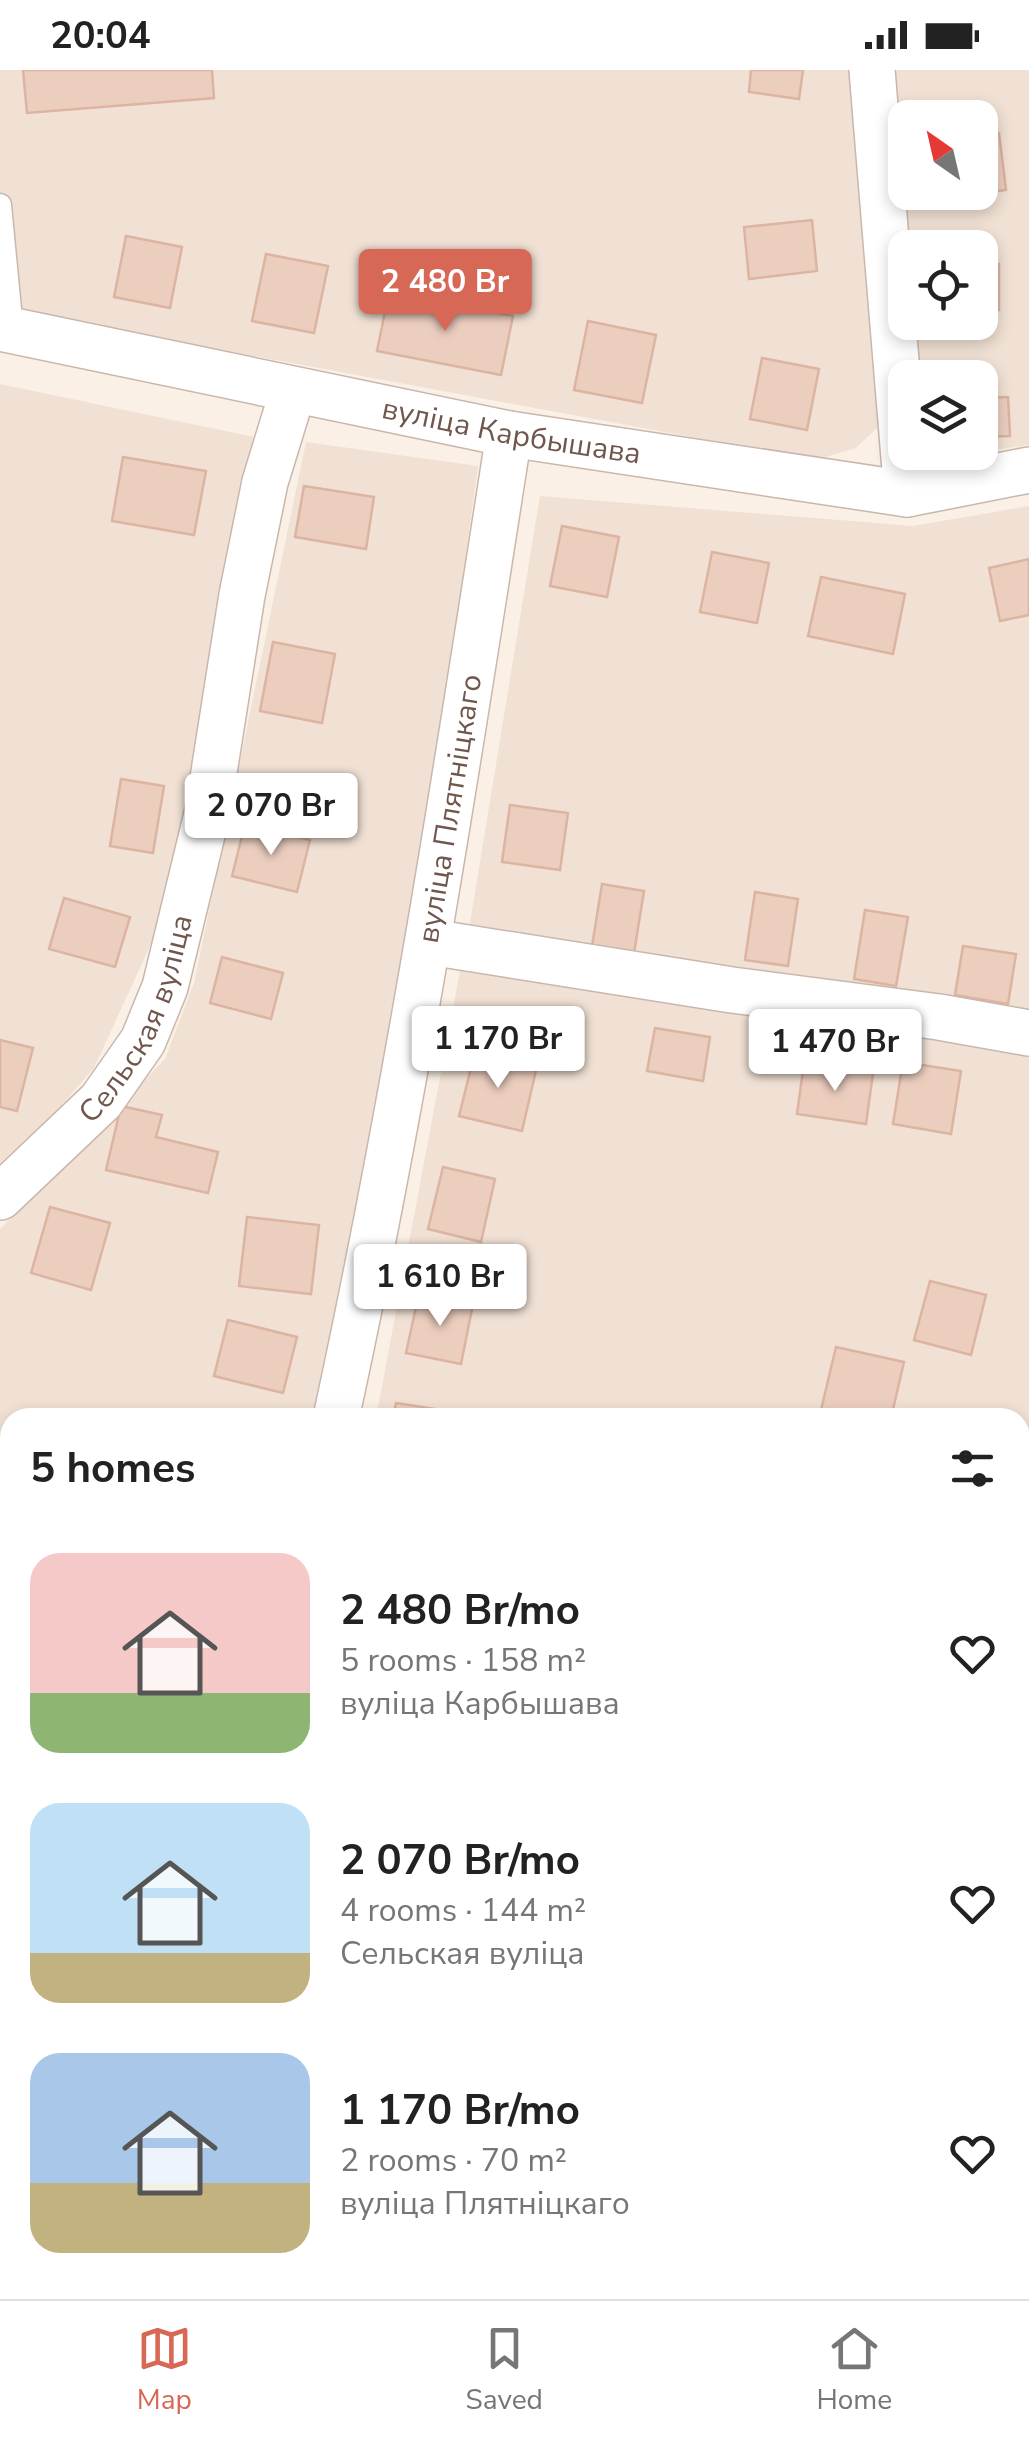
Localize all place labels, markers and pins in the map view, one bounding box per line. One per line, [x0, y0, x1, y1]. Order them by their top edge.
pin: 2 480 Br [342, 249, 548, 334]
pin: 2 070 Br [168, 773, 374, 858]
pin: 1 170 Br [395, 1006, 601, 1091]
pin: 1 470 Br [732, 1009, 938, 1094]
pin: 1 610 Br [337, 1244, 543, 1329]

